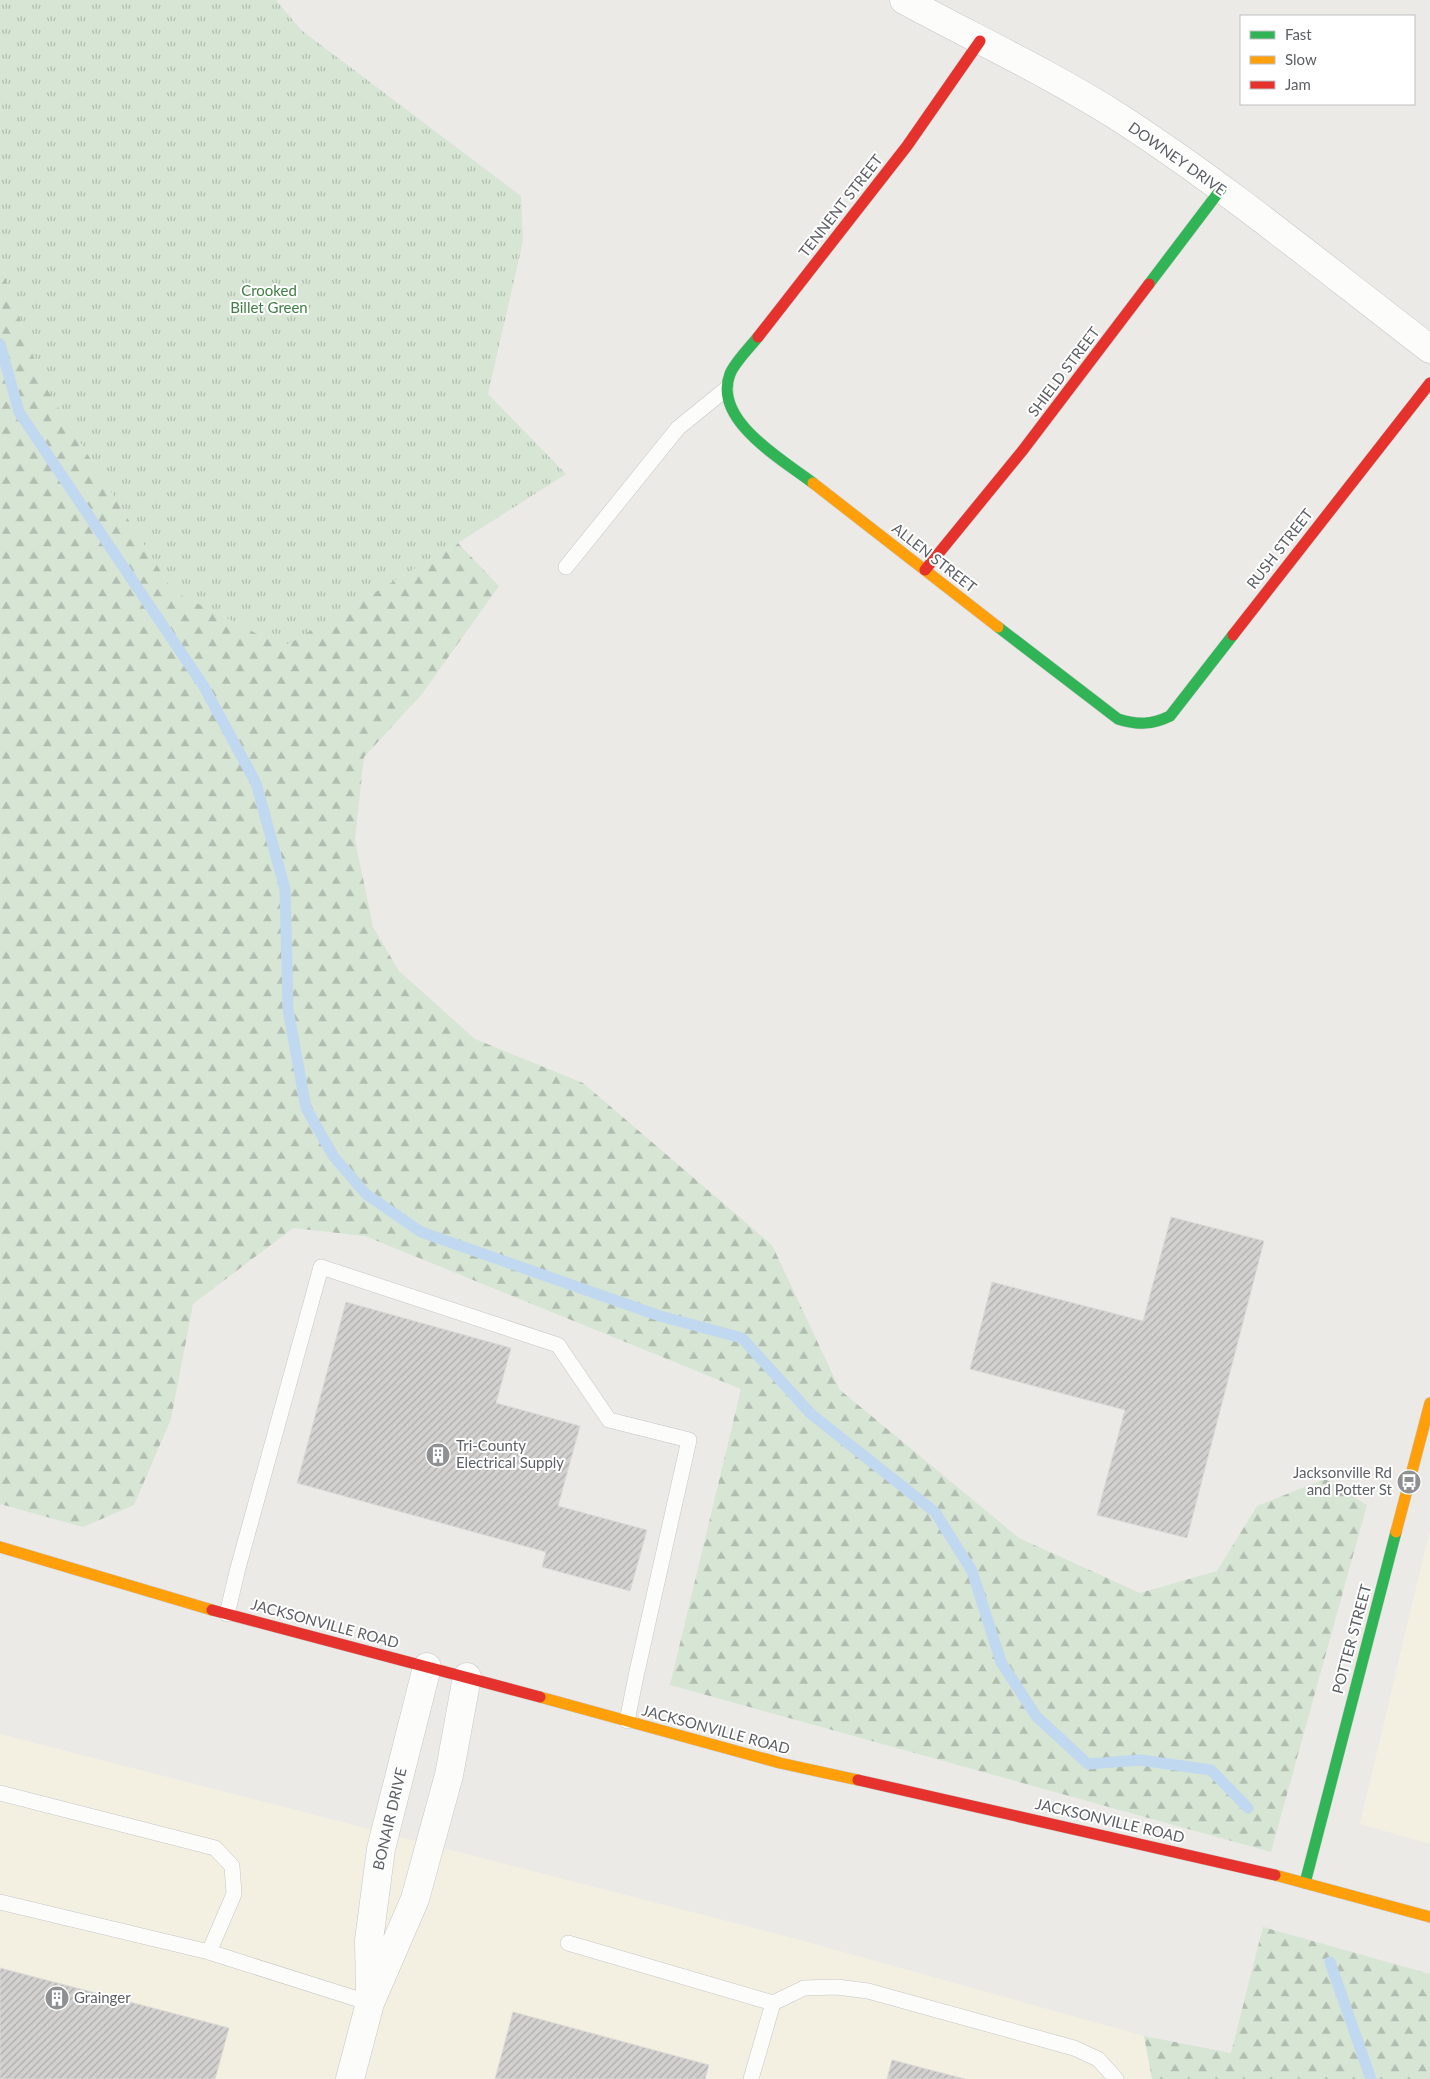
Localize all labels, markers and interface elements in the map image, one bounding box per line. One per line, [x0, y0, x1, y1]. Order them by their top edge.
legend [1240, 15, 1415, 105]
text: Fast [1285, 25, 1312, 43]
text: Slow [1285, 50, 1317, 68]
text: Jam [1285, 75, 1311, 93]
street label: DOWNEY DRIVE [1125, 118, 1230, 199]
street label: TENNENT STREET [795, 150, 886, 260]
park label: Crooked Billet Green [230, 281, 308, 316]
street label: SHIELD STREET [1024, 323, 1103, 420]
street label: RUSH STREET [1242, 505, 1316, 592]
street label: ALLEN STREET [889, 519, 980, 596]
place label: Tri-County Electrical Supply [456, 1436, 564, 1471]
building icon: Tri-County Electrical Supply [425, 1442, 451, 1468]
place label: Jacksonville Rd and Potter St [1293, 1463, 1393, 1498]
bus stop icon: Jacksonville Rd and Potter St [1396, 1469, 1422, 1495]
street label: POTTER STREET [1328, 1582, 1374, 1696]
street label: JACKSONVILLE ROAD [249, 1595, 401, 1651]
street label: JACKSONVILLE ROAD [640, 1701, 792, 1757]
street label: BONAIR DRIVE [368, 1766, 410, 1872]
street label: JACKSONVILLE ROAD [1034, 1794, 1187, 1846]
building icon: Grainger [44, 1985, 70, 2011]
place label: Grainger [74, 1988, 131, 2006]

